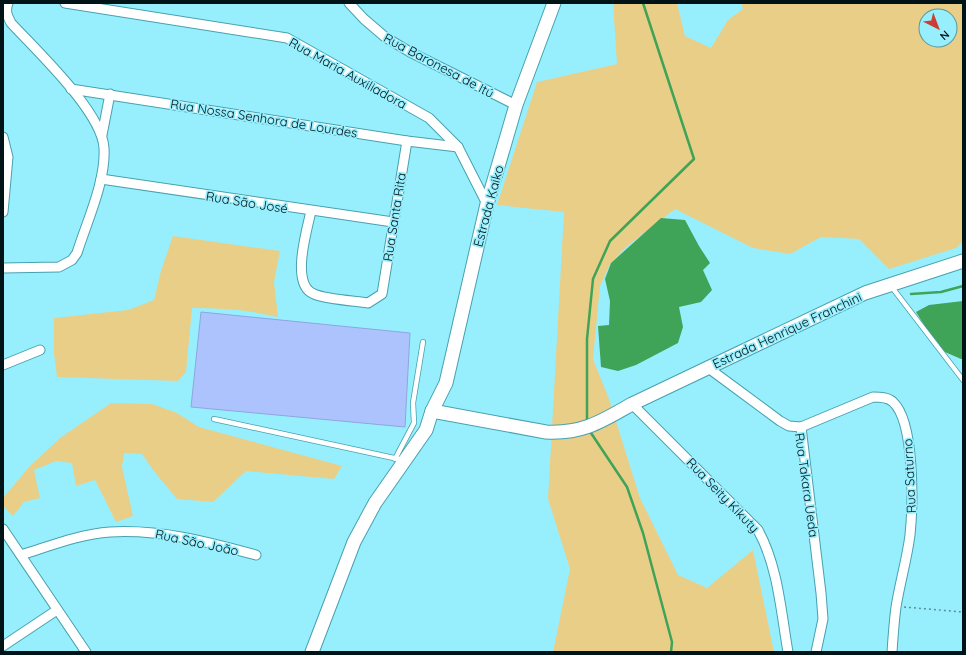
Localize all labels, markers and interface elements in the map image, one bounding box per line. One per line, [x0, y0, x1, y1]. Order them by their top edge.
north arrow [918, 8, 958, 48]
text: N [937, 28, 952, 43]
street label: Rua Baronesa de Itú [381, 29, 497, 101]
street label: Rua Maria Auxiliadora [286, 34, 410, 112]
street label: Rua Nossa Senhora de Lourdes [169, 95, 359, 141]
street label: Estrada Kaiko [469, 163, 507, 249]
street label: Rua Santa Rita [379, 171, 409, 263]
street label: Rua São José [205, 188, 289, 216]
street label: Estrada Henrique Franchini [710, 288, 864, 372]
street label: Rua Takara Ueda [792, 432, 822, 538]
street label: Rua Saturno [899, 438, 919, 514]
street label: Rua Seity Kikuty [683, 454, 763, 536]
street label: Rua São João [154, 525, 240, 559]

